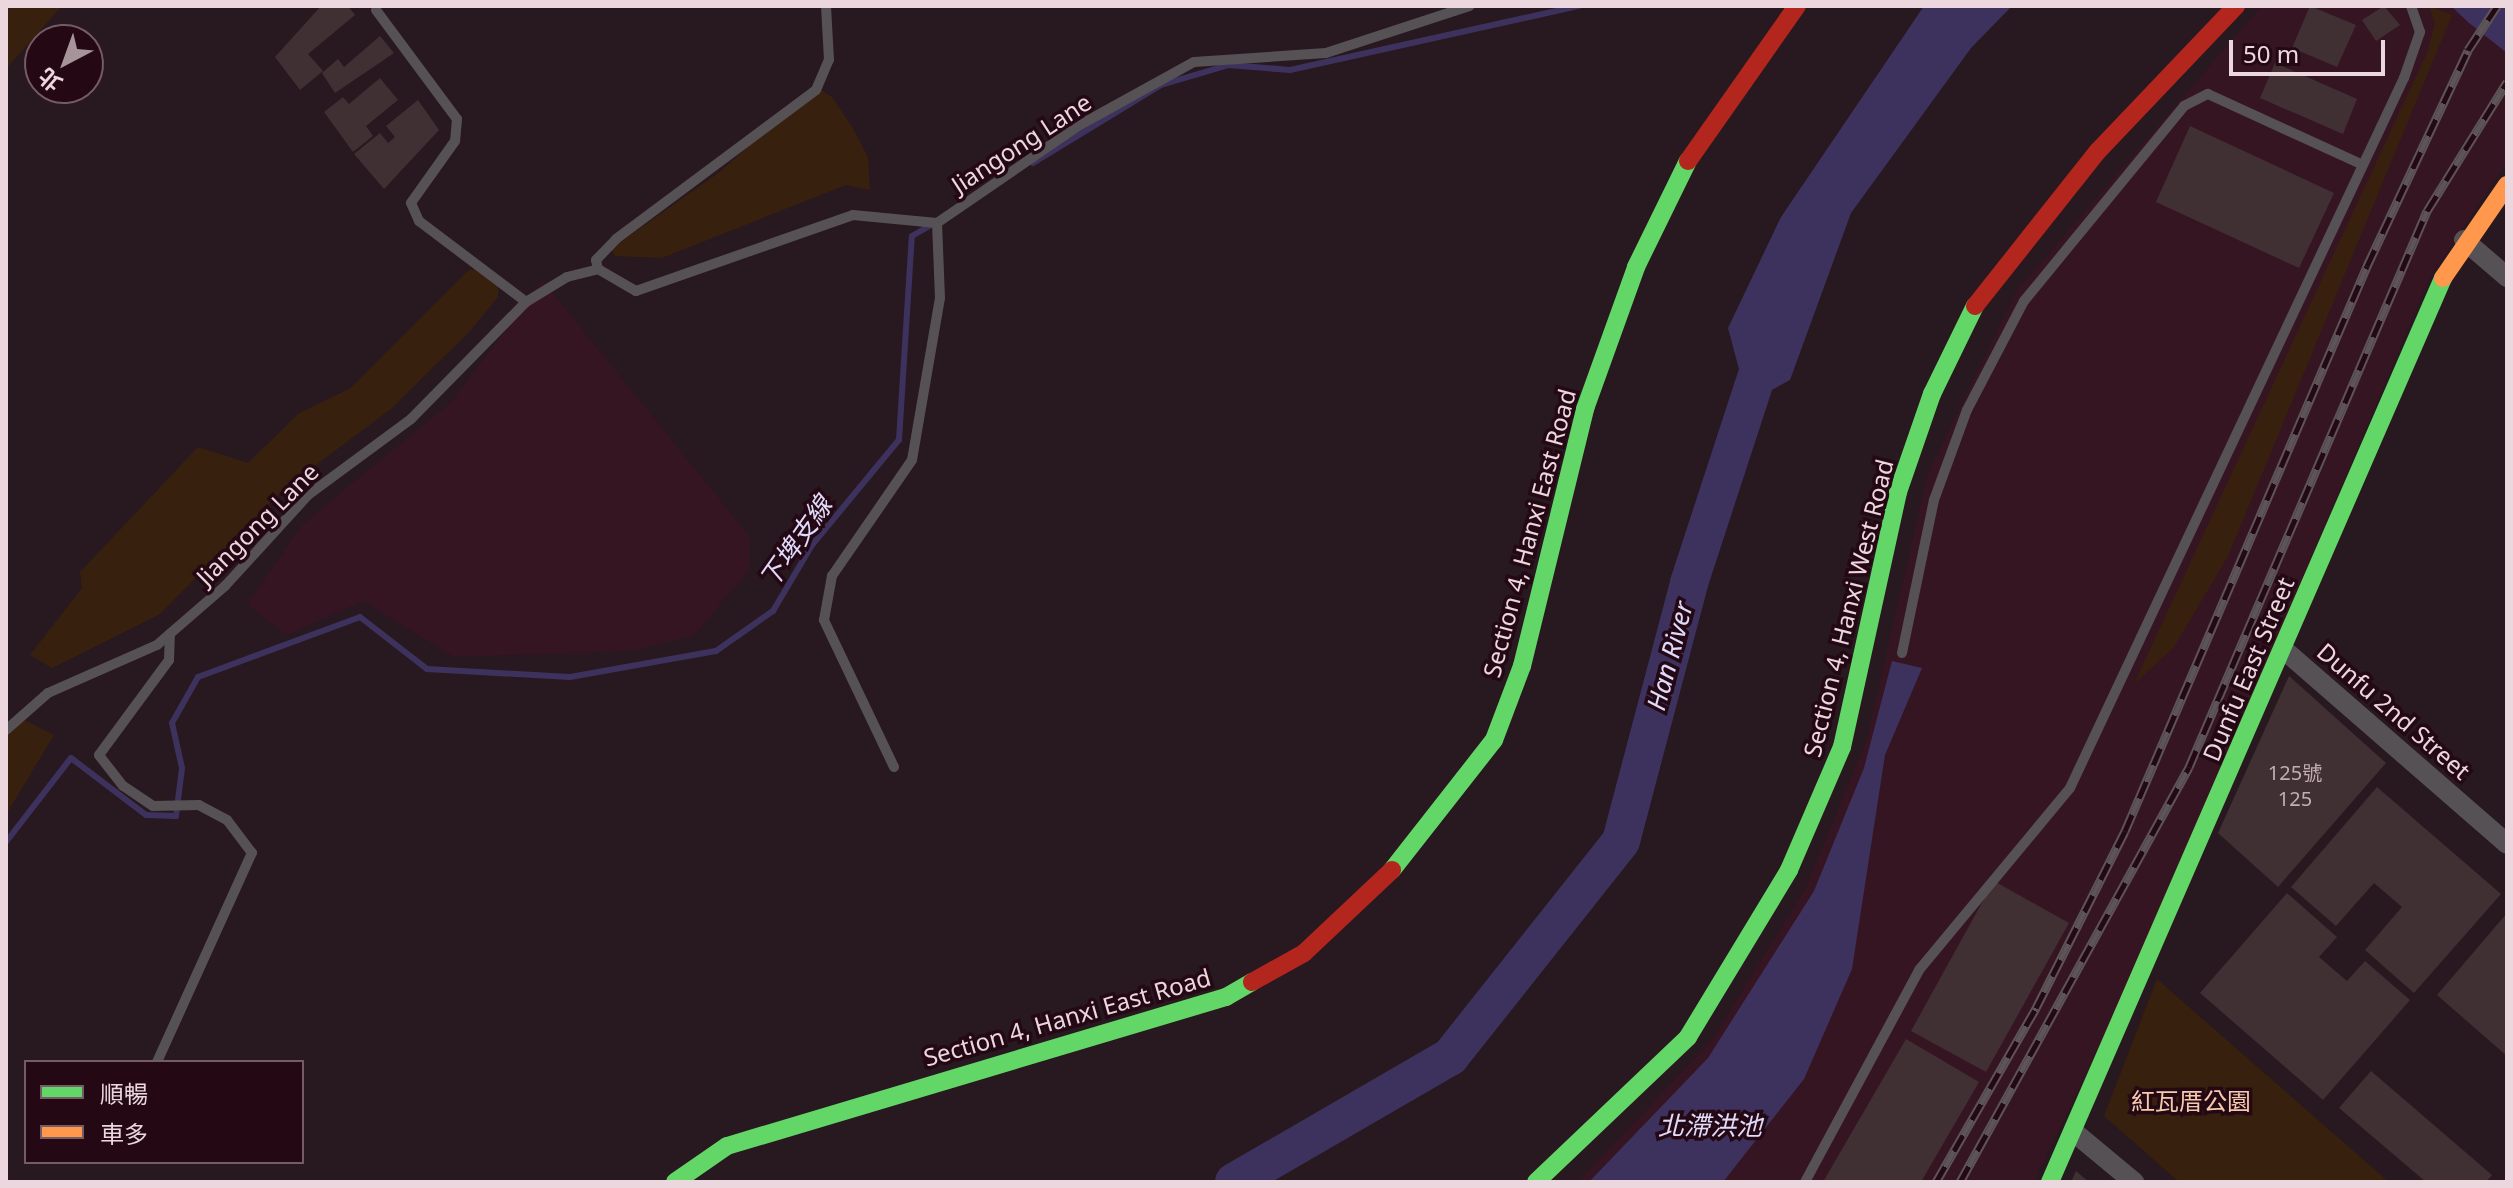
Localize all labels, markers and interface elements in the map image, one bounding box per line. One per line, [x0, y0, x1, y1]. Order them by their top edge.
north arrow [24, 24, 104, 104]
scale bar [2233, 24, 2389, 74]
text: 50 m [2243, 37, 2299, 70]
text: 北 [31, 62, 68, 99]
street label: Jiangong Lane [946, 87, 1096, 199]
street label: Section 4, Hanxi East Road [1477, 386, 1581, 680]
street label: Section 4, Hanxi West Road [1797, 456, 1899, 760]
street label: Jiangong Lane [190, 457, 324, 591]
water label: 下埤支線 [753, 490, 839, 594]
street label: Dunfu East Street [2196, 573, 2300, 765]
water label: Han River [1641, 598, 1699, 714]
street label: Dunfu 2nd Street [2312, 637, 2476, 785]
house number: 125號 [2268, 760, 2322, 784]
house number: 125 [2278, 786, 2312, 810]
street label: Section 4, Hanxi East Road [920, 962, 1214, 1072]
legend [24, 1060, 304, 1164]
text: 順暢 [100, 1077, 148, 1110]
park label: 紅瓦厝公園 [2131, 1087, 2251, 1115]
water label: 北滯洪池 [1658, 1110, 1762, 1142]
text: 車多 [100, 1117, 148, 1150]

